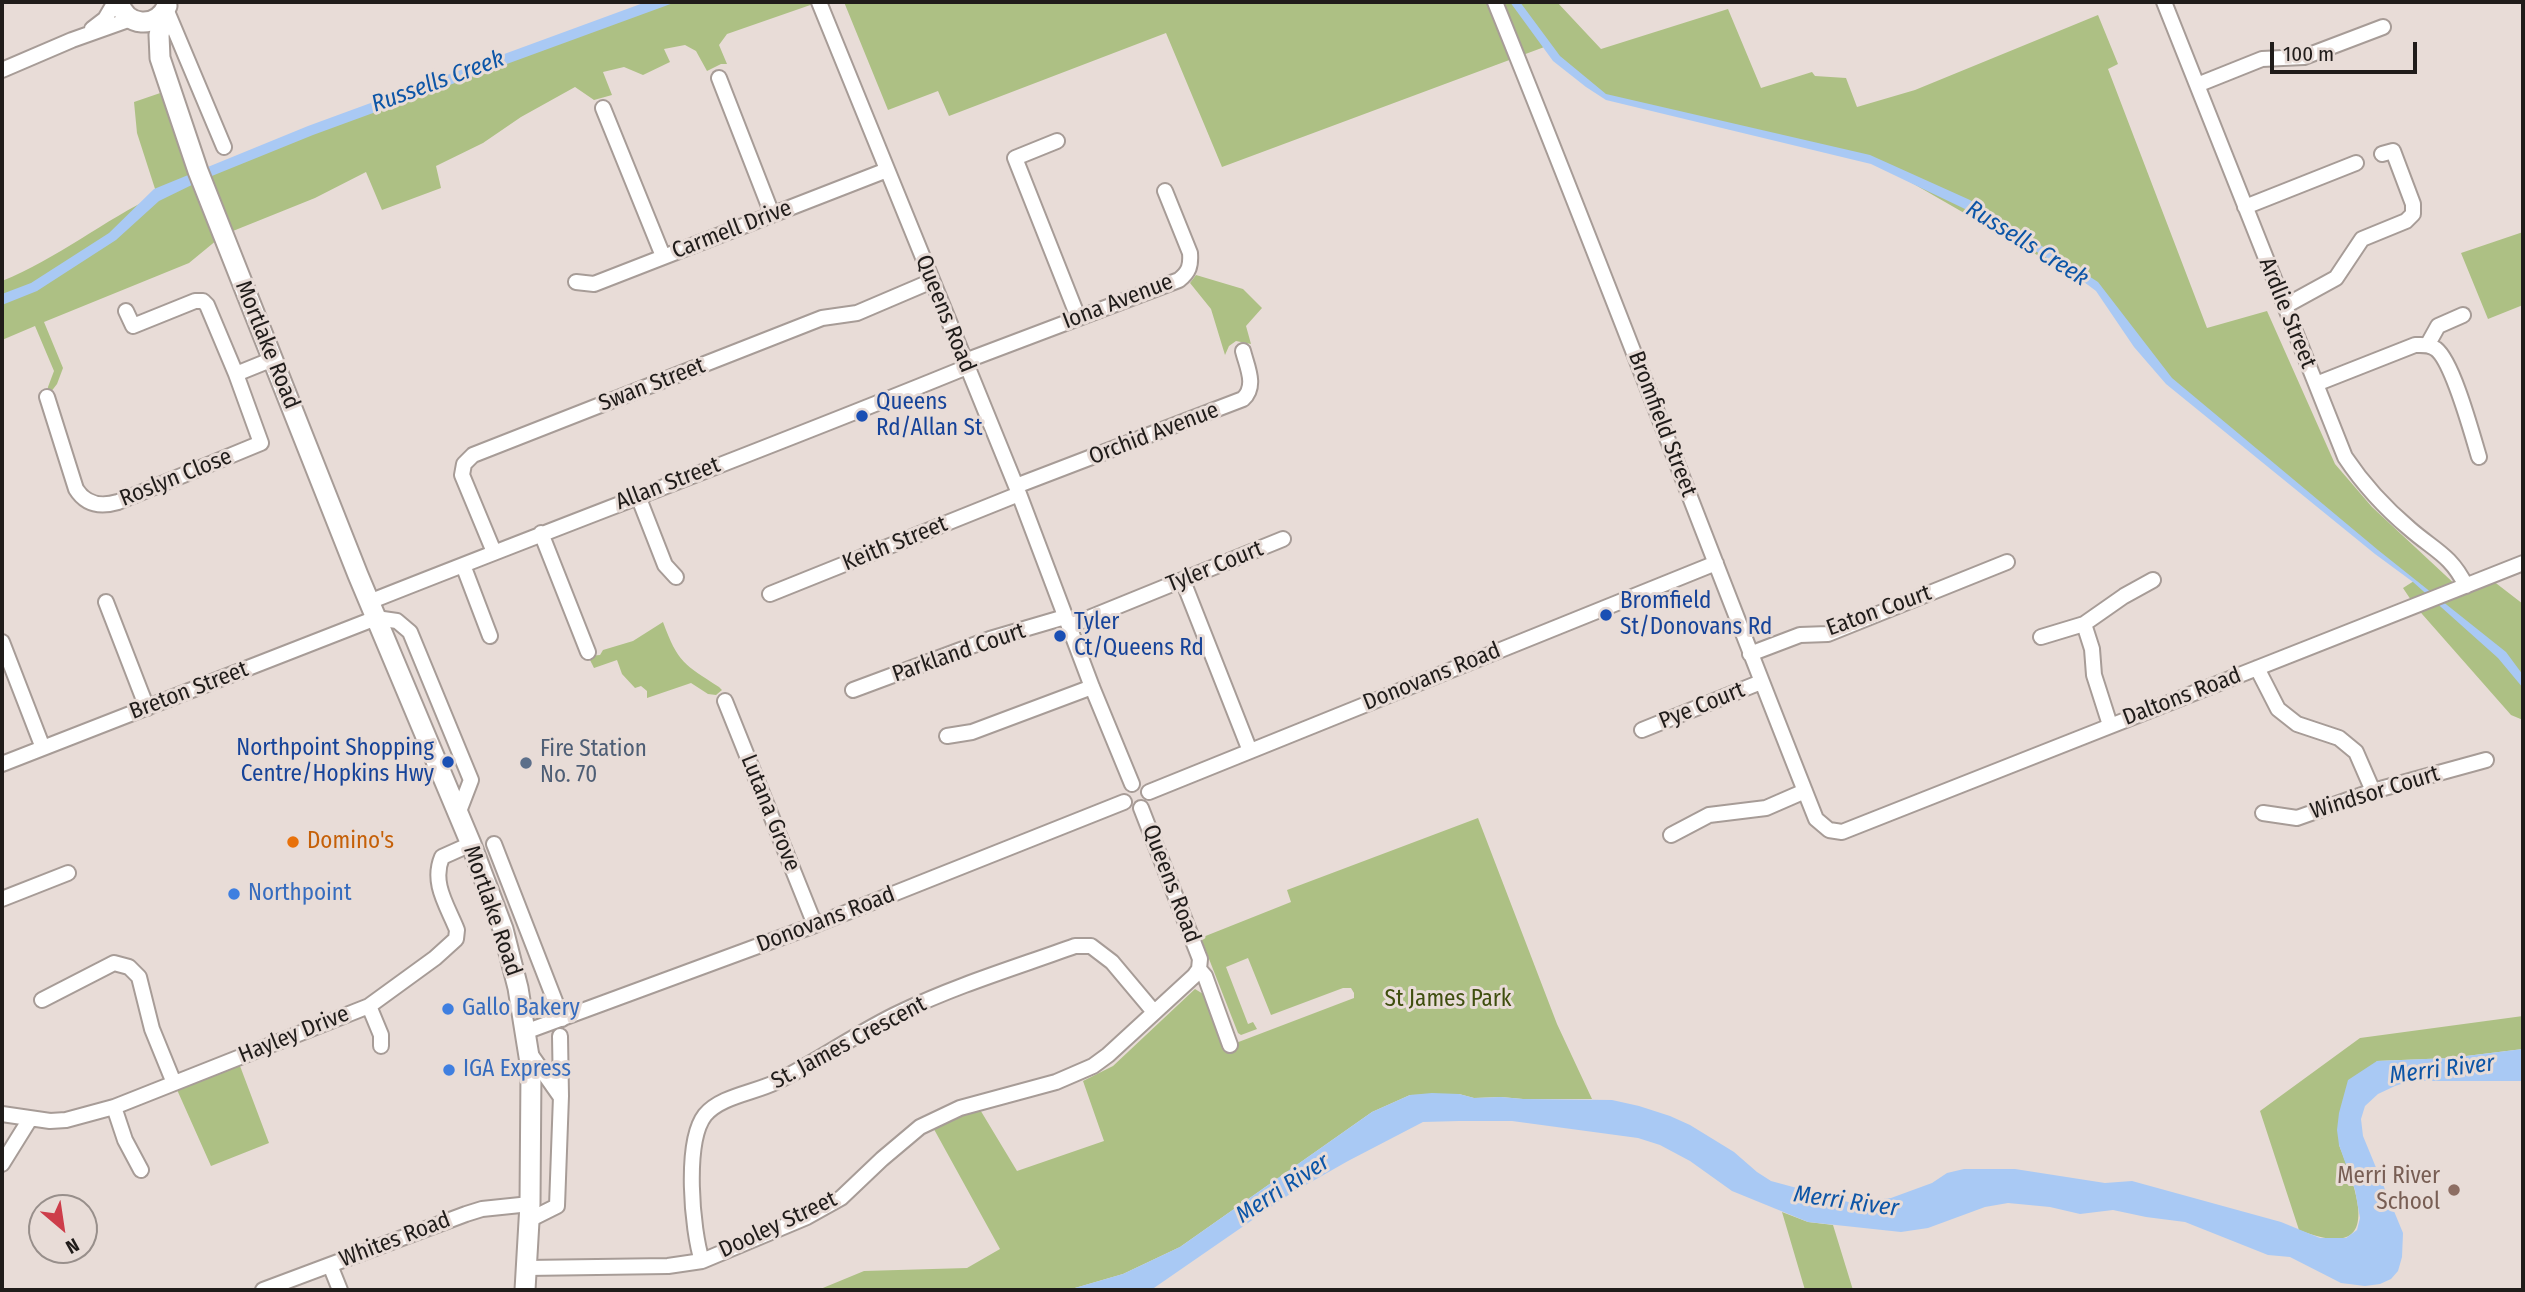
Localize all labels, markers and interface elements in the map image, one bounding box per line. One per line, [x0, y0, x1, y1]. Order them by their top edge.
scale bar [2273, 28, 2420, 72]
text: 100 m [2283, 41, 2334, 67]
water label: Russells Creek [368, 45, 508, 119]
street label: Carmell Drive [668, 195, 796, 265]
water label: Russells Creek [1960, 195, 2094, 293]
street label: Queens Road [909, 251, 981, 377]
street label: Ardlie Street [2252, 254, 2322, 372]
street label: Iona Avenue [1059, 268, 1177, 336]
street label: Mortlake Road [229, 277, 305, 413]
street label: Bromfield Street [1622, 347, 1702, 501]
street label: Swan Street [595, 352, 709, 418]
place label: Queens Rd/Allan St [876, 389, 982, 443]
street label: Orchid Avenue [1085, 397, 1223, 471]
marker: Queens Rd/Allan St [854, 408, 870, 424]
street label: Roslyn Close [116, 443, 236, 513]
street label: Allan Street [612, 451, 724, 517]
street label: Keith Street [839, 510, 951, 578]
street label: Tyler Court [1163, 535, 1267, 599]
street label: Eaton Court [1823, 579, 1935, 643]
place label: Bromfield St/Donovans Rd [1620, 588, 1772, 642]
marker: Bromfield St/Donovans Rd [1598, 607, 1614, 623]
place label: Tyler Ct/Queens Rd [1074, 609, 1204, 663]
street label: Parkland Court [889, 617, 1029, 689]
marker: Tyler Ct/Queens Rd [1052, 628, 1068, 644]
street label: Donovans Road [1359, 637, 1505, 717]
street label: Breton Street [126, 656, 252, 726]
street label: Daltons Road [2119, 662, 2245, 732]
street label: Pye Court [1655, 676, 1749, 736]
place label: Northpoint Shopping Centre/Hopkins Hwy [236, 735, 434, 789]
place label: Fire Station No. 70 [540, 736, 647, 790]
street label: Lutana Grove [734, 751, 806, 875]
marker: Northpoint Shopping Centre/Hopkins Hwy [440, 754, 456, 770]
marker: Fire Station No. 70 [518, 755, 534, 771]
street label: Windsor Court [2307, 760, 2443, 826]
street label: Queens Road [1136, 821, 1206, 947]
place label: Domino's [307, 828, 394, 856]
marker: Domino's [285, 834, 301, 850]
street label: Mortlake Road [457, 842, 527, 980]
place label: Northpoint [248, 880, 351, 908]
street label: Donovans Road [753, 881, 899, 959]
marker: Northpoint [226, 886, 242, 902]
park label: St James Park [1384, 986, 1512, 1014]
street label: St. James Crescent [767, 991, 931, 1095]
place label: Gallo Bakery [462, 995, 580, 1023]
street label: Hayley Drive [235, 1000, 353, 1070]
marker: Gallo Bakery [440, 1001, 456, 1017]
water label: Merri River [2388, 1049, 2496, 1091]
place label: IGA Express [463, 1056, 571, 1084]
marker: IGA Express [441, 1062, 457, 1078]
water label: Merri River [1231, 1148, 1335, 1230]
place label: Merri River School [2337, 1163, 2440, 1217]
water label: Merri River [1792, 1180, 1900, 1224]
marker: Merri River School [2446, 1182, 2462, 1198]
street label: Dooley Street [715, 1186, 841, 1264]
north arrow [28, 1194, 98, 1264]
street label: Whites Road [336, 1206, 454, 1274]
text: N [62, 1233, 83, 1259]

